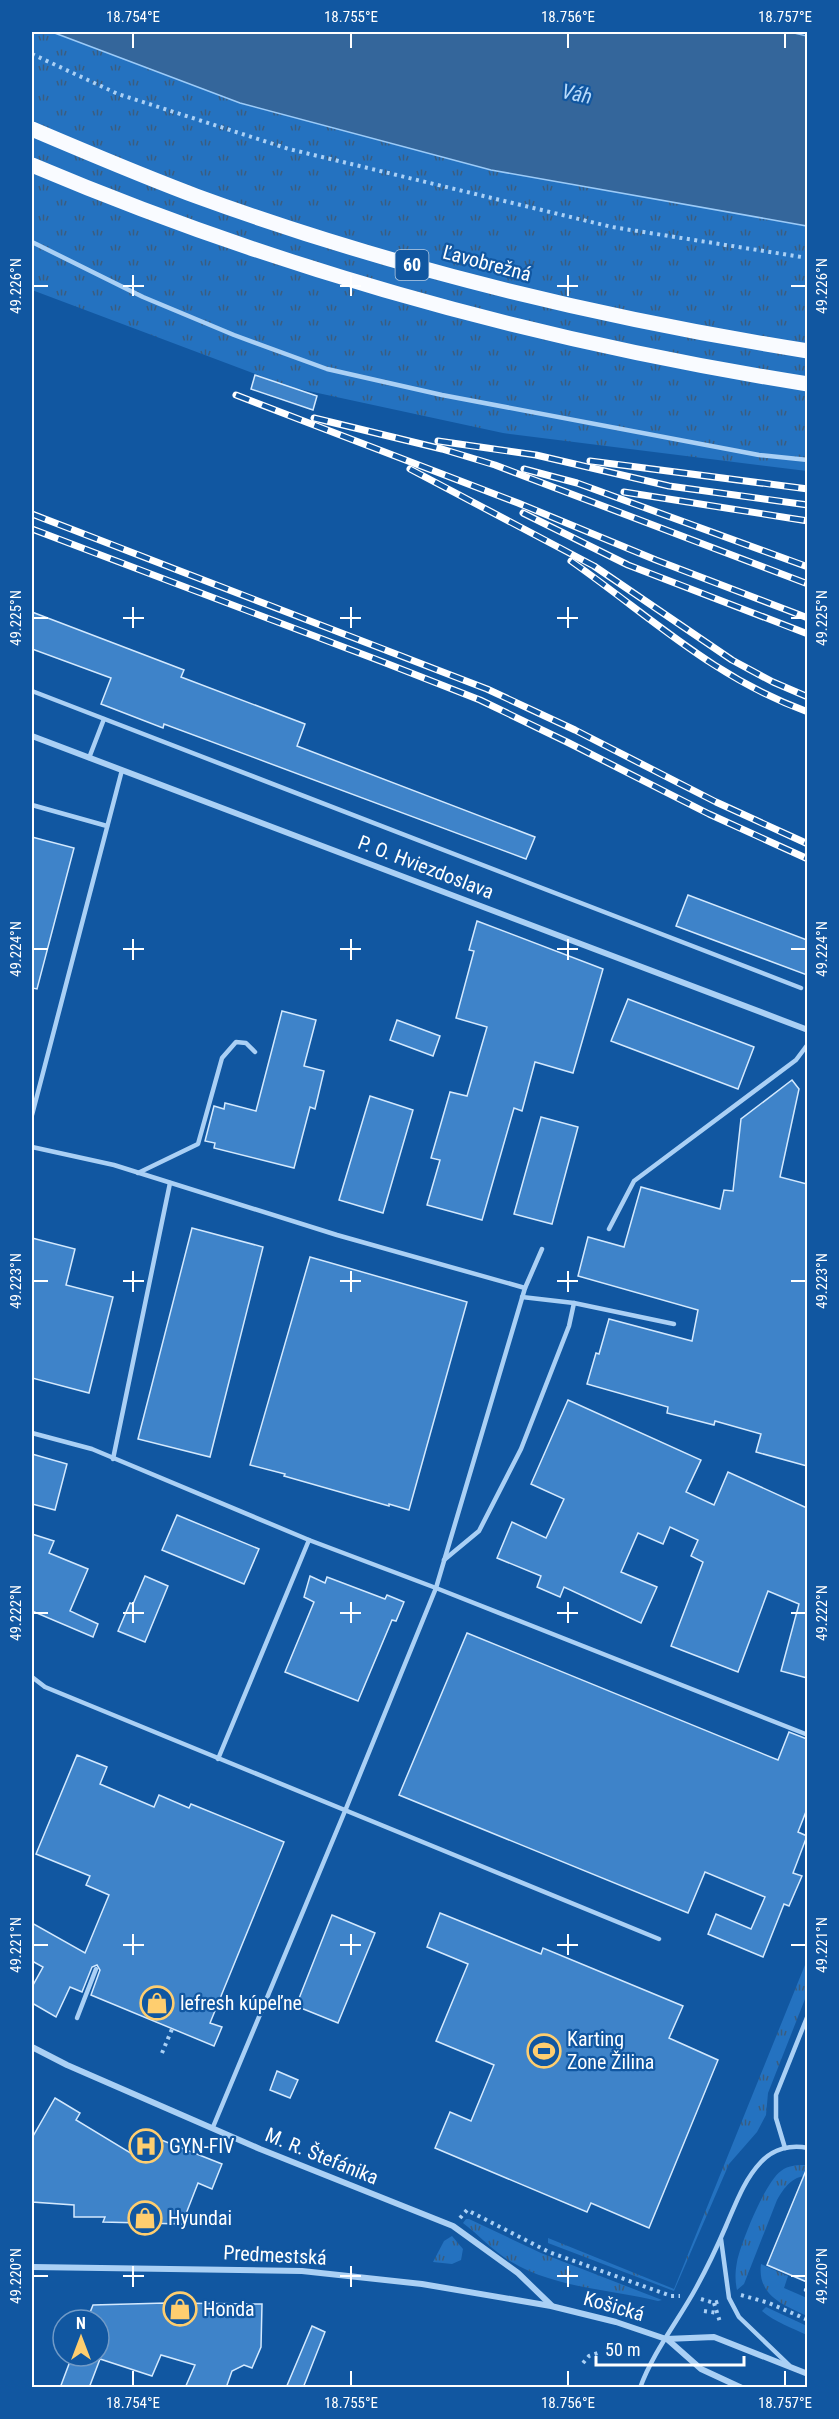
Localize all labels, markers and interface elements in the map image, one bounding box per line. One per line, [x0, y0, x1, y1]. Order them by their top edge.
text: 18.754°E [106, 8, 160, 26]
text: 18.755°E [324, 8, 378, 26]
text: 18.756°E [541, 8, 595, 26]
text: 18.757°E [758, 8, 812, 26]
water label: Váh [560, 79, 594, 109]
street label: Ľavobrežná [440, 240, 534, 286]
road number: 60 [396, 250, 428, 280]
text: 49.226°N [7, 258, 25, 314]
text: 49.226°N [813, 258, 831, 314]
text: 49.225°N [7, 590, 25, 646]
text: 49.225°N [813, 590, 831, 646]
street label: P. O. Hviezdoslava [355, 830, 497, 904]
text: 49.224°N [7, 921, 25, 977]
text: 49.224°N [813, 921, 831, 977]
text: 49.223°N [7, 1253, 25, 1309]
text: 49.223°N [813, 1253, 831, 1309]
text: 49.222°N [7, 1585, 25, 1641]
text: 49.222°N [813, 1585, 831, 1641]
text: 49.221°N [7, 1917, 25, 1973]
text: 49.221°N [813, 1917, 831, 1973]
shop icon: lefresh kúpeľne [139, 1985, 175, 2021]
place label: lefresh kúpeľne [180, 1991, 302, 2015]
place label: Karting Zone Žilina [567, 2027, 654, 2074]
sports icon: Karting Zone Žilina [526, 2033, 562, 2069]
street label: M. R. Štefánika [262, 2122, 382, 2190]
hospital icon: GYN-FIV [128, 2128, 164, 2164]
place label: GYN-FIV [169, 2134, 235, 2158]
shop icon: Hyundai [127, 2200, 163, 2236]
place label: Hyundai [168, 2206, 232, 2230]
street label: Predmestská [223, 2240, 327, 2270]
text: 49.220°N [7, 2248, 25, 2304]
text: 49.220°N [813, 2248, 831, 2304]
street label: Košická [581, 2286, 647, 2326]
shop icon: Honda [162, 2291, 198, 2327]
place label: Honda [203, 2297, 255, 2321]
north arrow [51, 2308, 111, 2368]
text: N [76, 2314, 86, 2333]
scale bar [596, 2329, 744, 2367]
text: 50 m [605, 2339, 640, 2360]
text: 18.754°E [106, 2394, 160, 2412]
text: 18.755°E [324, 2394, 378, 2412]
text: 18.756°E [541, 2394, 595, 2412]
text: 18.757°E [758, 2394, 812, 2412]

